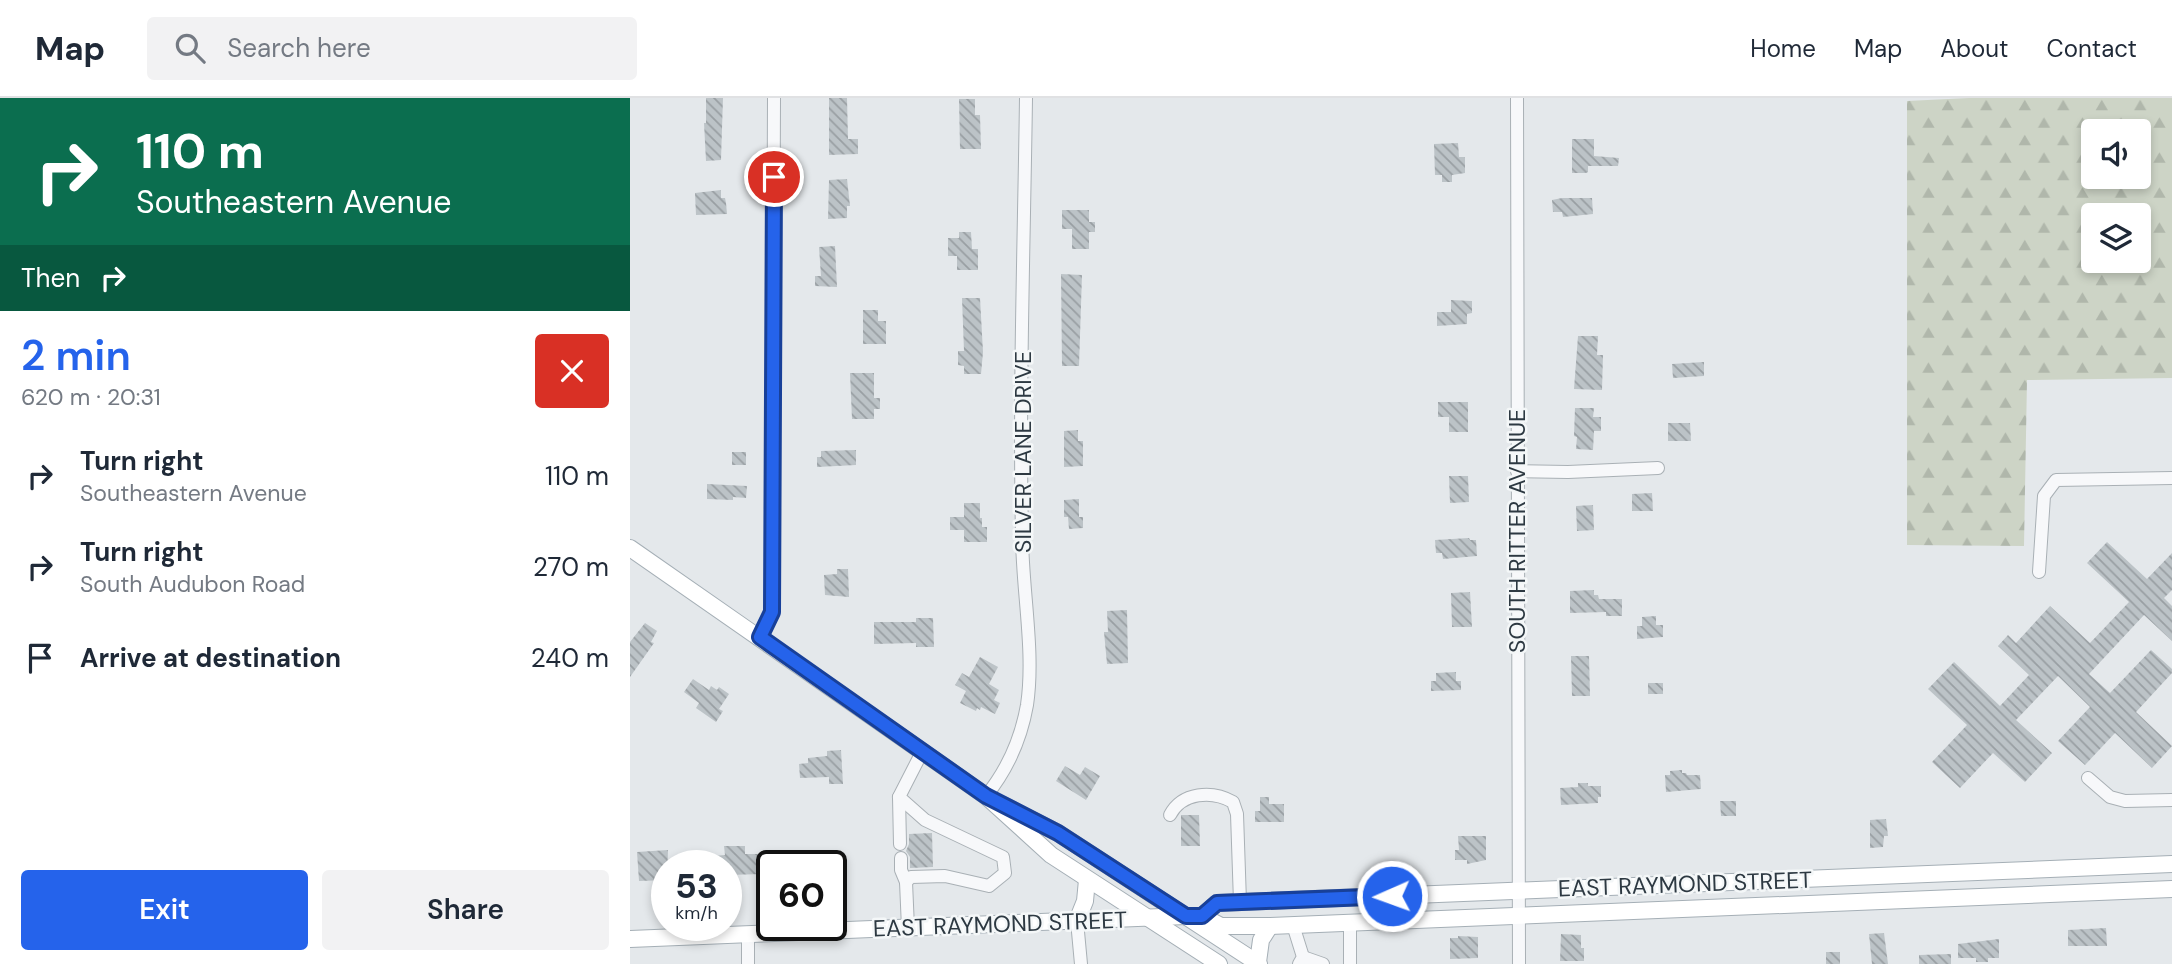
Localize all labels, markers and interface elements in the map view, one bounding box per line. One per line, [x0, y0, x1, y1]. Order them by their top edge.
search box [147, 17, 637, 80]
text: Map [35, 27, 105, 70]
icon: search [171, 29, 209, 67]
text: Search here [227, 31, 371, 65]
text: Home [1750, 33, 1816, 64]
text: Map [1854, 33, 1902, 64]
text: About [1940, 33, 2009, 64]
text: Contact [2047, 33, 2137, 64]
text: 110 m [136, 119, 264, 183]
map controls [2081, 119, 2151, 273]
button: sound [2081, 119, 2151, 189]
icon: right [21, 126, 112, 217]
pin [744, 147, 804, 207]
icon: arrive [755, 158, 793, 196]
text: Southeastern Avenue [136, 181, 452, 223]
button: layers [2081, 203, 2151, 273]
icon: right [94, 259, 132, 297]
text: Then [21, 261, 80, 295]
text: 2 min [21, 328, 131, 383]
button: close [535, 334, 609, 408]
street label: SILVER LANE DRIVE [1008, 351, 1038, 553]
text: 620 m · 20:31 [21, 382, 161, 412]
street label: SOUTH RITTER AVENUE [1502, 409, 1532, 653]
text: Turn right [80, 444, 204, 478]
icon: right [21, 457, 59, 495]
text: 110 m [545, 459, 609, 493]
text: Southeastern Avenue [80, 478, 307, 508]
text: Turn right [80, 535, 204, 569]
icon: right [21, 548, 59, 586]
text: 270 m [533, 550, 609, 584]
text: South Audubon Road [80, 569, 305, 599]
icon: arrive [21, 639, 59, 677]
text: Arrive at destination [80, 641, 341, 675]
text: 240 m [531, 641, 609, 675]
speed limit sign: 60 [756, 850, 847, 941]
position arrow [1355, 859, 1429, 933]
text: 53 [675, 863, 718, 909]
street label: EAST RAYMOND STREET [1557, 865, 1813, 903]
button: Exit [21, 870, 308, 950]
button: Share [322, 870, 609, 950]
text: km/h [675, 901, 718, 925]
street label: EAST RAYMOND STREET [872, 905, 1128, 943]

